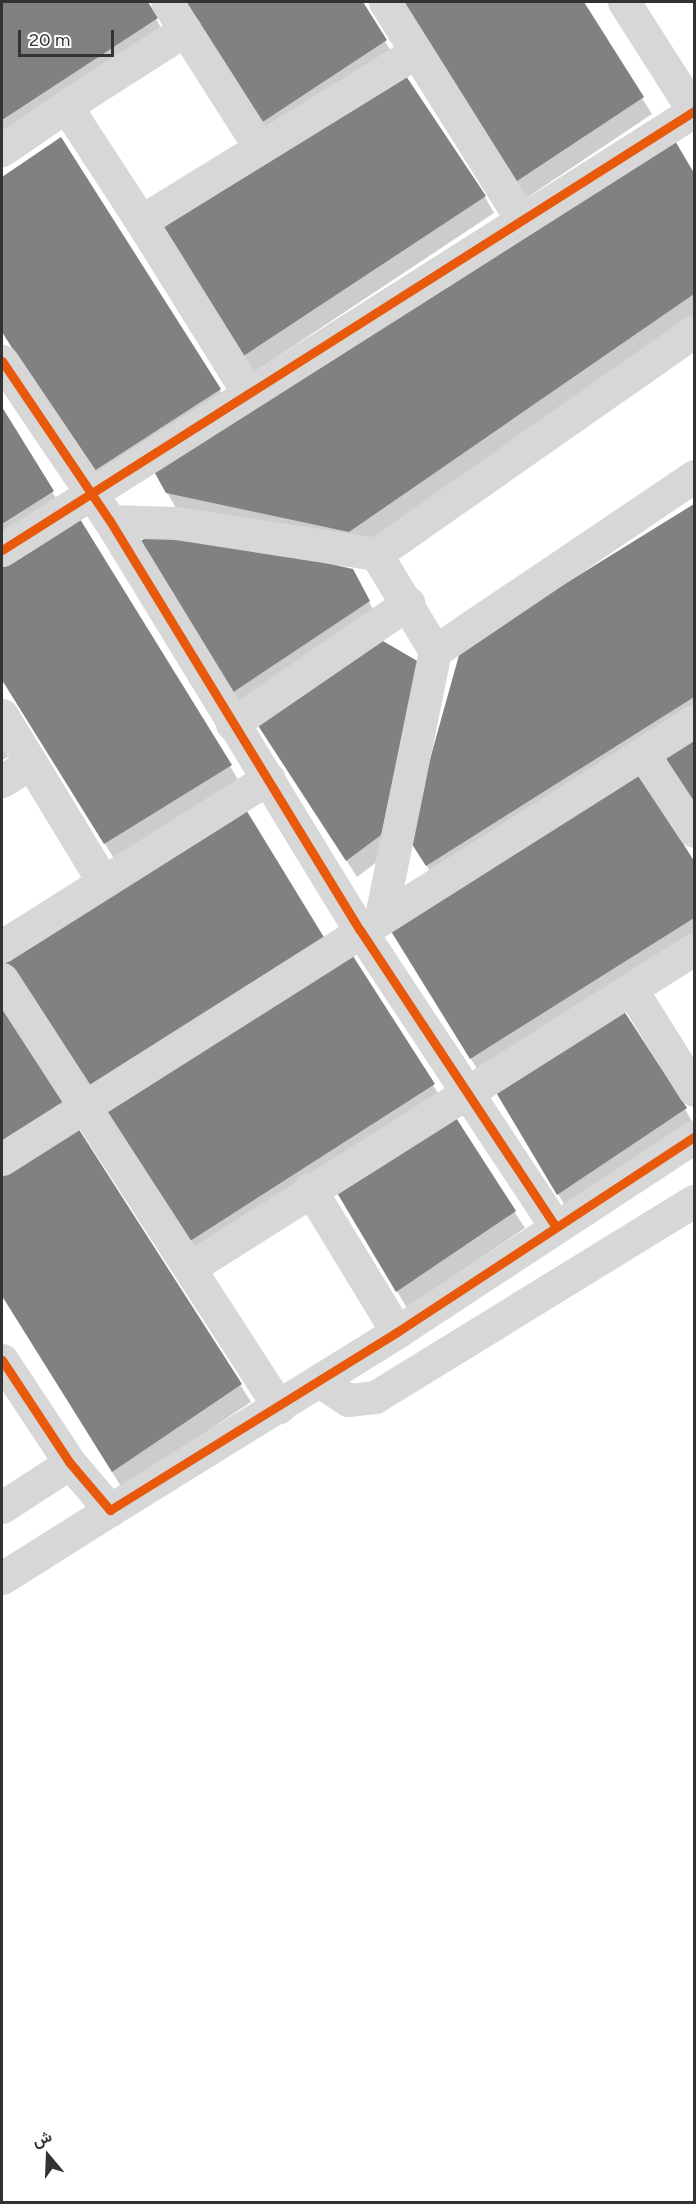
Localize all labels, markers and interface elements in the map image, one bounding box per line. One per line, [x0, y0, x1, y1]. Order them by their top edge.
scale bar [21, 18, 117, 56]
text: 20 m [29, 29, 70, 51]
north arrow [18, 2126, 78, 2186]
text: ش [30, 2126, 54, 2151]

